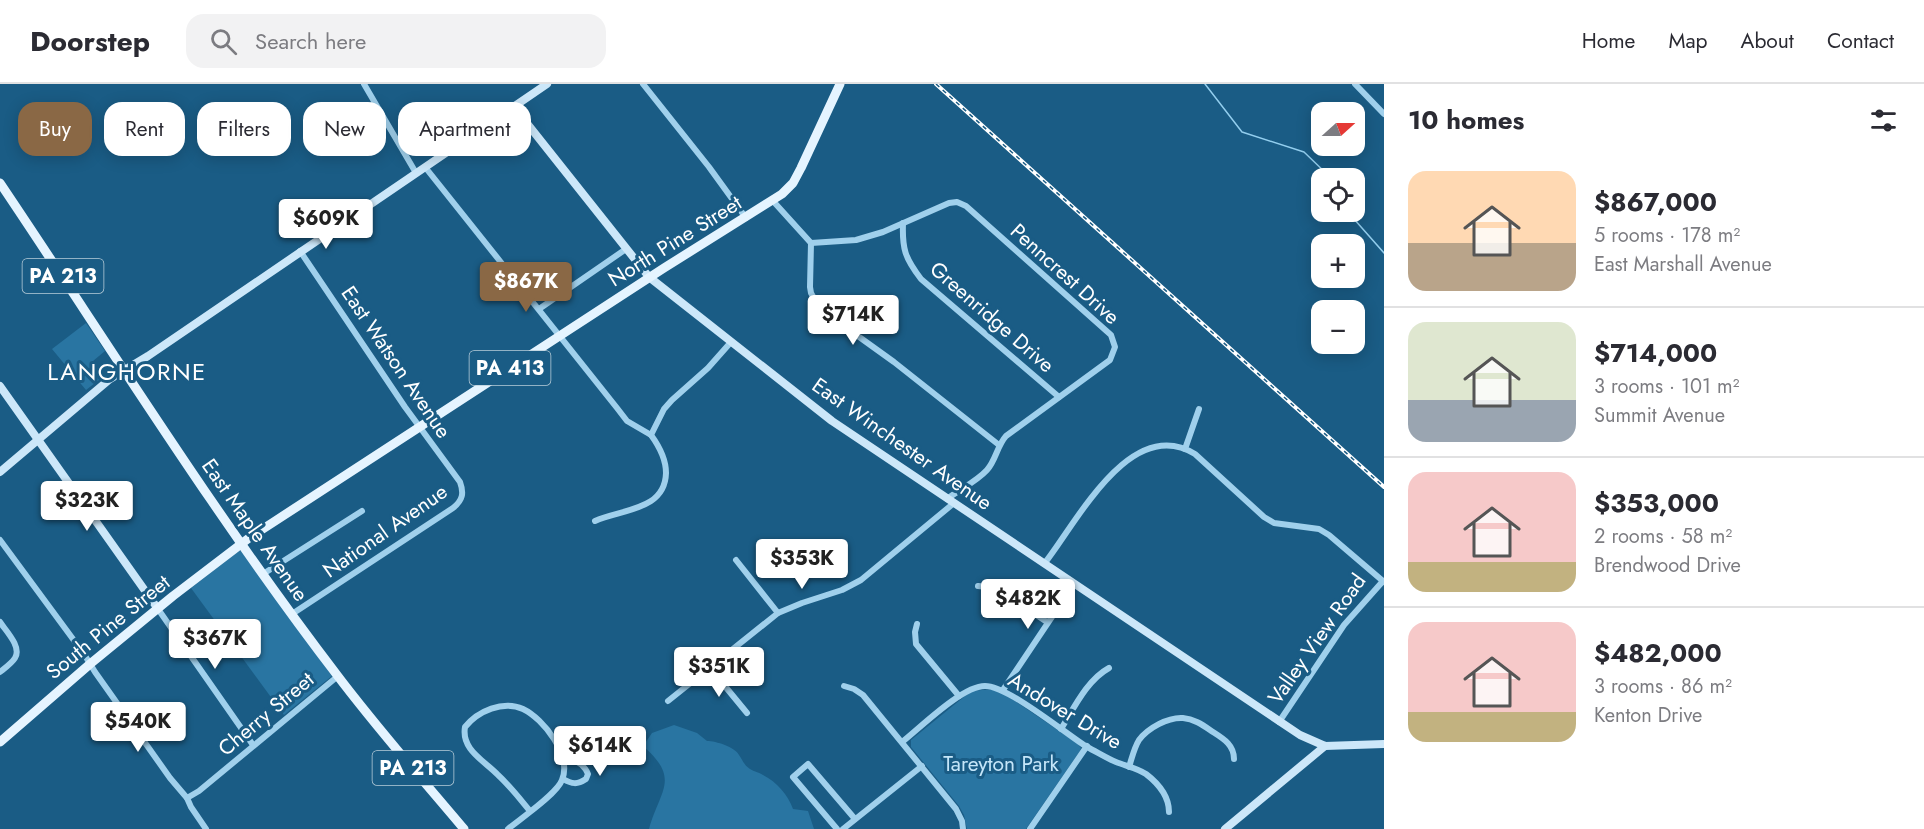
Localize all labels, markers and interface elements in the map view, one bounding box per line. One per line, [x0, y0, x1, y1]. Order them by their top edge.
search box [186, 14, 606, 68]
text: Doorstep [30, 21, 150, 62]
icon: search [207, 25, 240, 58]
text: Search here [255, 25, 366, 57]
text: Home [1582, 26, 1635, 56]
text: Map [1668, 26, 1708, 56]
text: About [1741, 26, 1794, 56]
text: Contact [1827, 26, 1894, 56]
text: 10 homes [1408, 101, 1524, 139]
chip: Buy [18, 102, 92, 156]
chip: Rent [104, 102, 185, 156]
chip: Filters [197, 102, 291, 156]
chip: New [303, 102, 386, 156]
chip: Apartment [398, 102, 531, 156]
north arrow [1311, 102, 1365, 156]
map controls [1311, 102, 1365, 354]
icon: filters [1867, 104, 1900, 137]
button: locate [1311, 168, 1365, 222]
text: $867,000 [1594, 183, 1717, 221]
street label: North Pine Street [602, 188, 748, 294]
icon: home [1456, 195, 1528, 267]
pin: $609K [284, 199, 368, 250]
text: $609K [293, 204, 359, 233]
street label: Penncrest Drive [1004, 217, 1126, 331]
text: 5 rooms · 178 m² [1594, 221, 1740, 250]
button: + [1311, 234, 1365, 288]
text: East Marshall Avenue [1594, 250, 1772, 279]
street label: Greenridge Drive [923, 254, 1061, 380]
road number: PA 213 [22, 259, 104, 293]
pin: $867K [484, 262, 568, 313]
text: $867K [494, 267, 558, 296]
street label: East Watson Avenue [334, 280, 458, 444]
pin: $714K [811, 295, 895, 346]
text: $714K [822, 300, 884, 329]
button: − [1311, 300, 1365, 354]
text: $714,000 [1594, 334, 1717, 372]
icon: home [1456, 346, 1528, 418]
road number: PA 413 [470, 351, 550, 385]
district label: LANGHORNE [47, 354, 207, 389]
street label: East Winchester Avenue [806, 370, 998, 518]
text: 3 rooms · 101 m² [1594, 372, 1740, 401]
text: Summit Avenue [1594, 401, 1725, 430]
street label: East Maple Avenue [195, 453, 316, 608]
street label: National Avenue [317, 477, 454, 585]
pin: $323K [45, 481, 129, 532]
text: $353,000 [1594, 484, 1719, 522]
text: $323K [55, 486, 119, 515]
icon: home [1456, 496, 1528, 568]
text: 2 rooms · 58 m² [1594, 522, 1732, 551]
pin: $353K [760, 539, 844, 590]
text: $353K [770, 544, 834, 573]
text: Brendwood Drive [1594, 551, 1741, 580]
street label: South Pine Street [40, 568, 176, 686]
street label: Valley View Road [1261, 568, 1373, 710]
pin: $482K [986, 579, 1070, 630]
text: $482K [995, 584, 1061, 613]
pin: $367K [173, 619, 257, 670]
text: $367K [183, 624, 247, 653]
text: $482,000 [1594, 634, 1722, 672]
icon: home [1456, 646, 1528, 718]
pin: $351K [677, 647, 761, 698]
text: $351K [688, 652, 750, 681]
street label: Cherry Street [212, 665, 320, 763]
street label: Andover Drive [1002, 665, 1128, 757]
text: 3 rooms · 86 m² [1594, 672, 1732, 701]
text: Kenton Drive [1594, 701, 1702, 730]
pin: $540K [96, 702, 180, 753]
text: $540K [105, 707, 171, 736]
pin: $614K [558, 726, 642, 777]
text: $614K [568, 731, 632, 760]
park label: Tareyton Park [943, 749, 1060, 779]
road number: PA 213 [372, 751, 454, 785]

